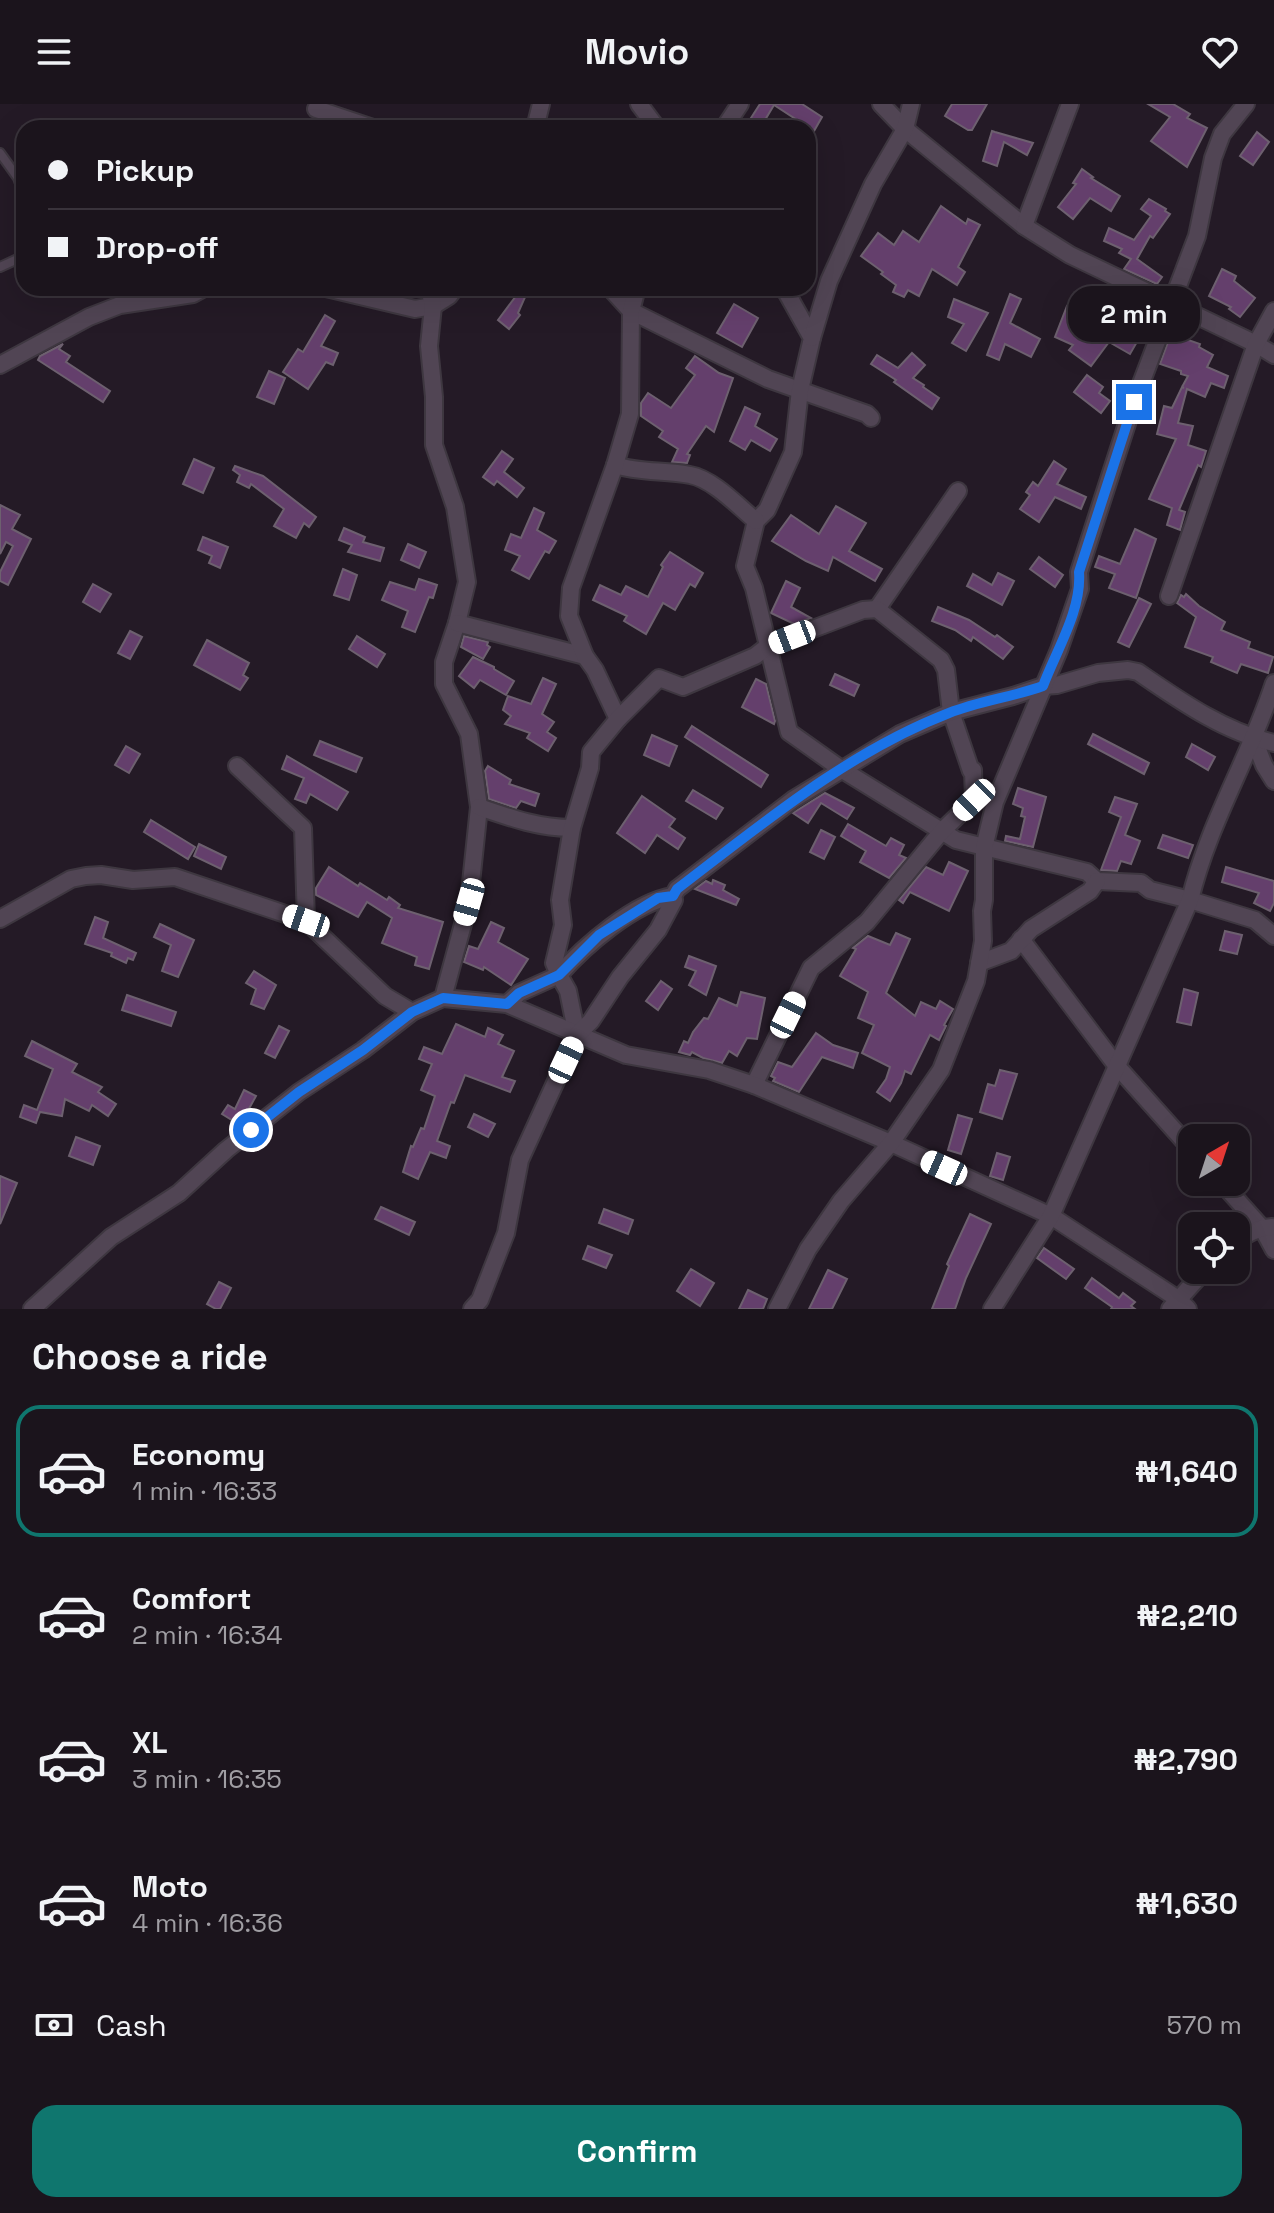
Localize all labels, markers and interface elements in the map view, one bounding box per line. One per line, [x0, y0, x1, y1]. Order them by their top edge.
text: Movio [585, 29, 689, 75]
icon: menu [32, 30, 76, 74]
icon: heart [1198, 30, 1242, 74]
text: Pickup [96, 151, 194, 190]
text: Drop-off [96, 228, 219, 267]
callout: 2 min [1068, 286, 1200, 342]
text: 2 min [1100, 297, 1168, 331]
route end [1116, 384, 1152, 420]
car [765, 617, 819, 657]
car [948, 775, 1000, 825]
car [451, 876, 487, 928]
car [279, 902, 333, 940]
car [767, 988, 809, 1042]
car [545, 1033, 587, 1087]
route start [233, 1112, 269, 1148]
north arrow [1178, 1124, 1250, 1196]
map controls [1178, 1124, 1250, 1284]
car [917, 1147, 971, 1189]
button: locate [1178, 1212, 1250, 1284]
text: Choose a ride [32, 1334, 268, 1380]
icon: car [36, 1435, 108, 1507]
text: Economy [132, 1435, 265, 1474]
text: ₦1,640 [1135, 1452, 1238, 1491]
text: 1 min · 16:33 [132, 1474, 277, 1508]
icon: car [36, 1579, 108, 1651]
text: Comfort [132, 1579, 251, 1618]
text: ₦2,210 [1136, 1596, 1238, 1635]
text: 2 min · 16:34 [132, 1618, 283, 1652]
icon: car [36, 1723, 108, 1795]
text: XL [132, 1723, 168, 1762]
text: ₦2,790 [1134, 1740, 1238, 1779]
text: 3 min · 16:35 [132, 1762, 282, 1796]
icon: car [36, 1867, 108, 1939]
text: Moto [132, 1867, 208, 1906]
text: ₦1,630 [1136, 1884, 1238, 1923]
text: 4 min · 16:36 [132, 1906, 283, 1940]
icon: cash [32, 2003, 76, 2047]
text: Cash [96, 2006, 167, 2045]
text: 570 m [1167, 2008, 1242, 2042]
button: Confirm [32, 2105, 1242, 2197]

